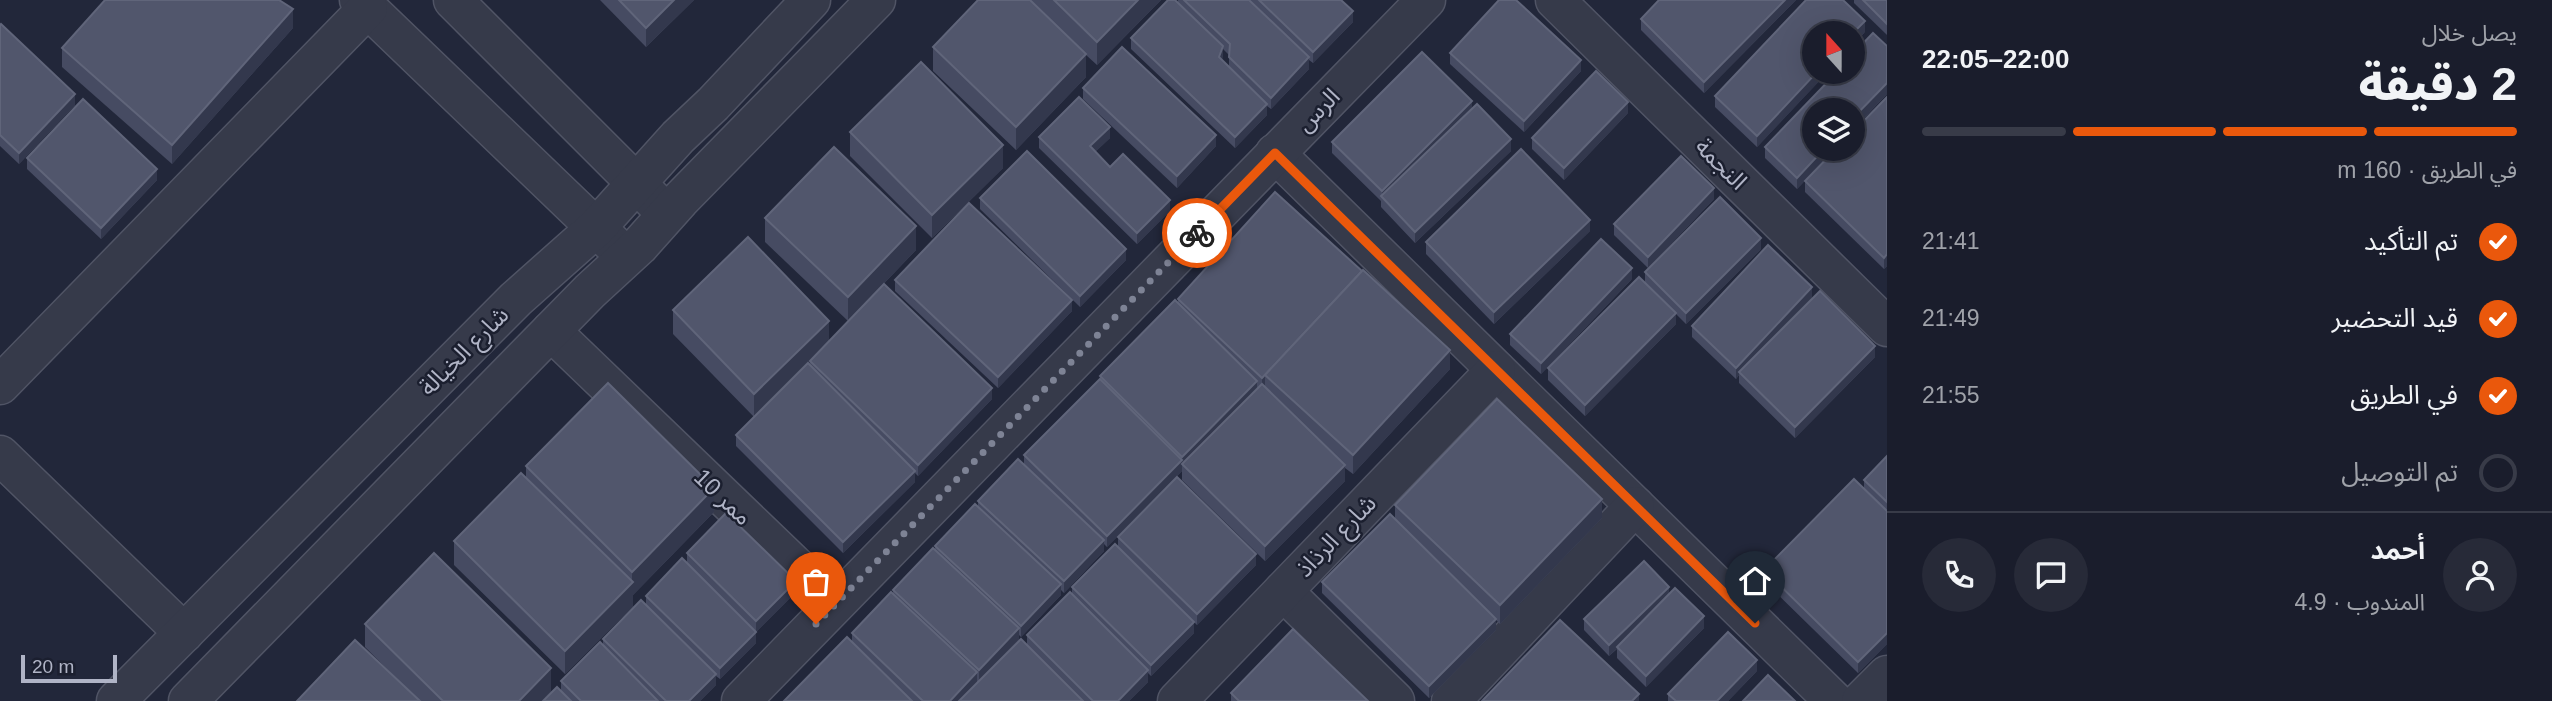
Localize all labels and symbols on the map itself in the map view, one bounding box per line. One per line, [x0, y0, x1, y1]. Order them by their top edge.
north arrow [1802, 21, 1866, 84]
street label: الرس [1291, 83, 1345, 137]
street label: النجمة [1690, 133, 1752, 195]
courier [1162, 198, 1232, 268]
street label: شارع الخيالة [414, 301, 517, 404]
street label: ممر 10 [688, 463, 758, 531]
street label: شارع الرذاذ [1290, 489, 1384, 585]
pin [1725, 551, 1785, 623]
pin [786, 552, 846, 624]
scale bar [21, 652, 117, 684]

